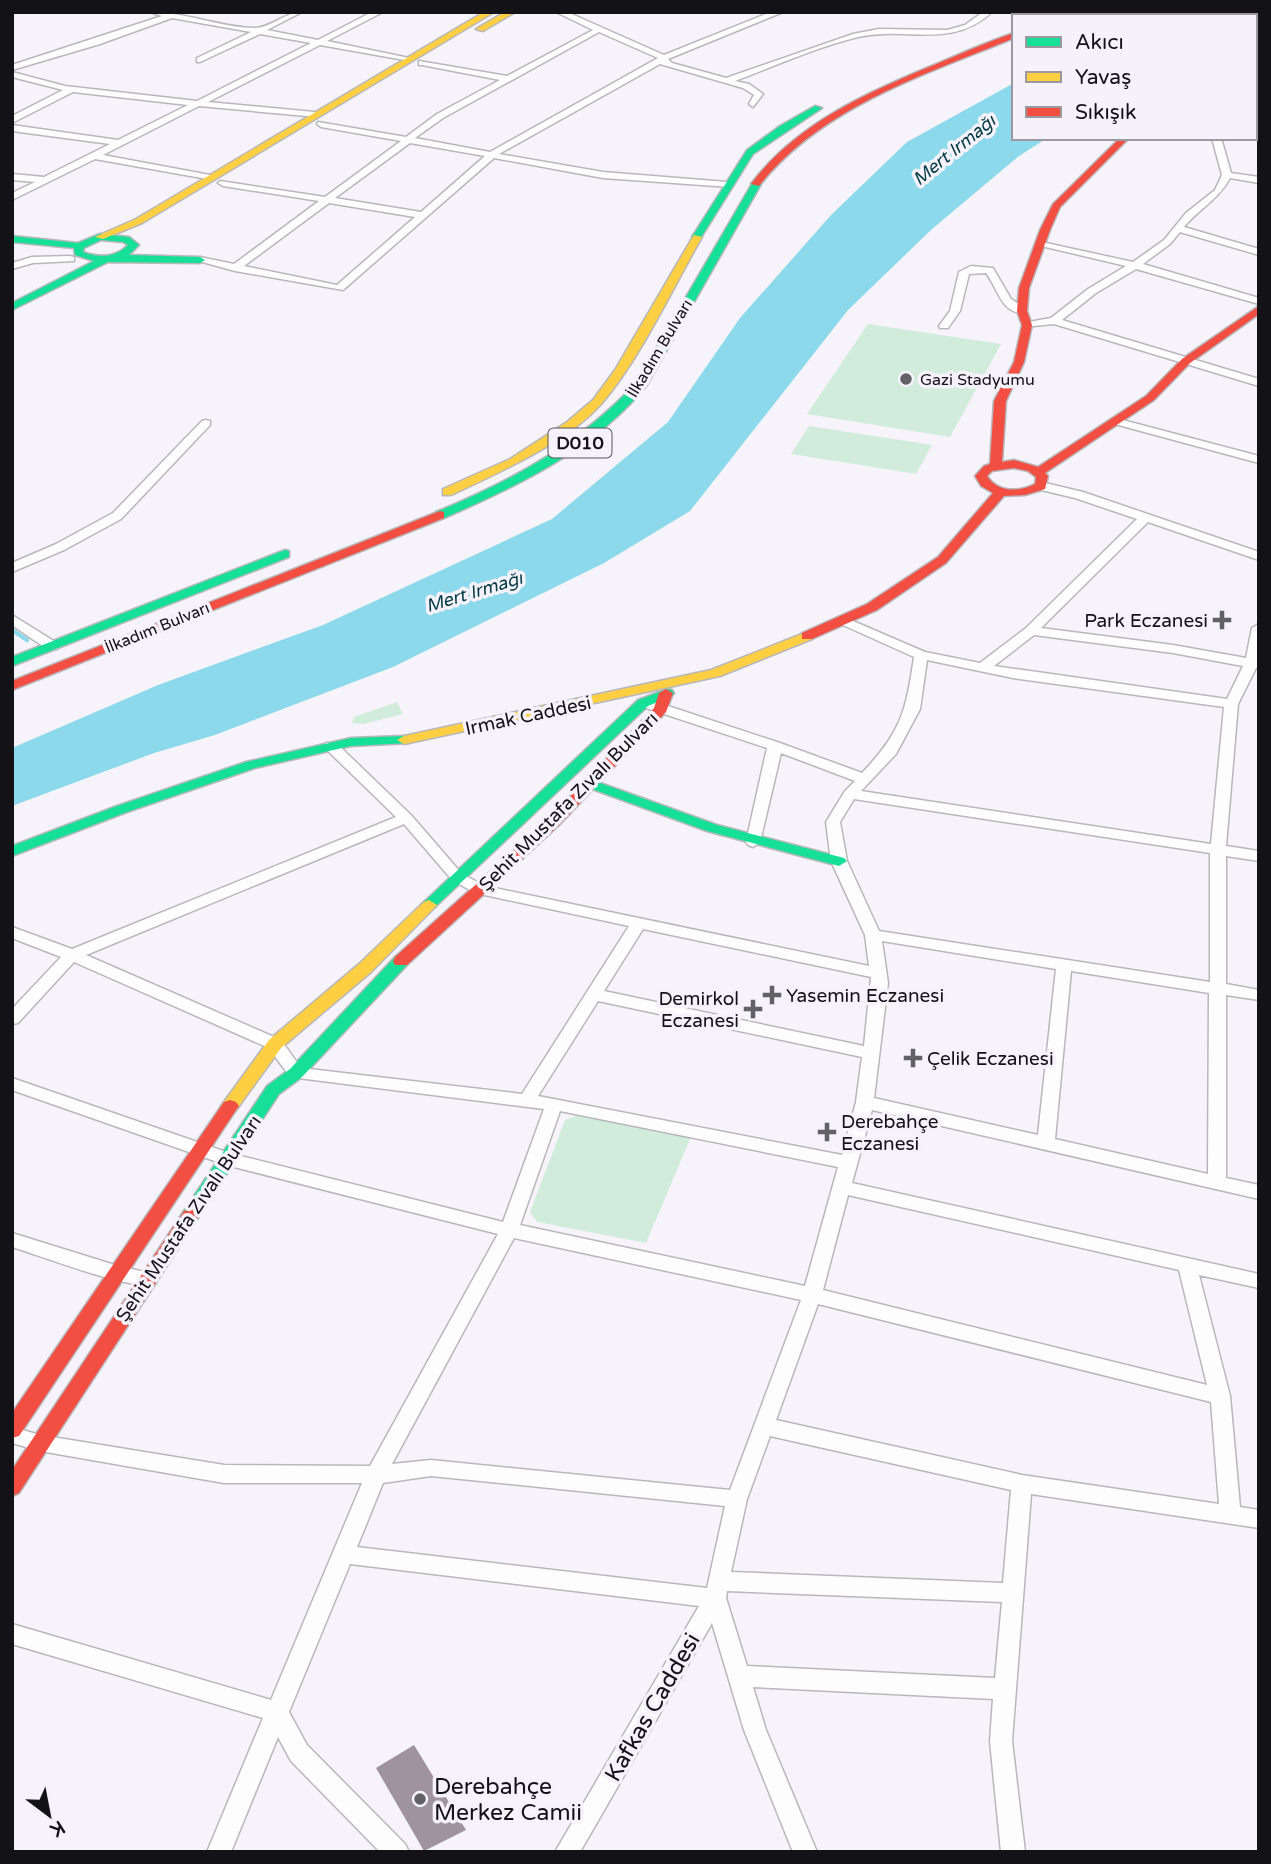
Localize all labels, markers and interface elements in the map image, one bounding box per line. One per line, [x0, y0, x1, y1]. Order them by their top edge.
legend [1012, 14, 1257, 140]
text: Akıcı [1075, 30, 1124, 55]
text: Yavaş [1075, 65, 1131, 90]
text: Sıkışık [1075, 100, 1136, 125]
water label: Mert Irmağı [908, 109, 1001, 190]
street label: İlkadım Bulvarı [623, 296, 697, 401]
place label: Gazi Stadyumu [920, 370, 1035, 390]
marker: Gazi Stadyumu [898, 371, 914, 387]
road number: D010 [548, 428, 612, 458]
water label: Mert Irmağı [423, 566, 527, 617]
street label: İlkadım Bulvarı [102, 598, 213, 658]
place label: Park Eczanesi [1084, 610, 1208, 632]
marker: Park Eczanesi [1214, 612, 1230, 628]
street label: Irmak Caddesi [463, 692, 593, 740]
street label: Şehit Mustafa Zıvalı Bulvarı [475, 708, 663, 896]
place label: Yasemin Eczanesi [786, 985, 944, 1007]
marker: Yasemin Eczanesi [764, 987, 780, 1003]
place label: Demirkol Eczanesi [658, 988, 739, 1032]
marker: Demirkol Eczanesi [745, 1001, 761, 1017]
place label: Çelik Eczanesi [927, 1048, 1054, 1070]
marker: Çelik Eczanesi [905, 1050, 921, 1066]
street label: Şehit Mustafa Zıvalı Bulvarı [112, 1111, 266, 1326]
place label: Derebahçe Eczanesi [841, 1111, 938, 1155]
marker: Derebahçe Eczanesi [819, 1124, 835, 1140]
street label: Kafkas Caddesi [599, 1628, 707, 1787]
place label: Derebahçe Merkez Camii [434, 1773, 582, 1827]
north arrow [14, 1780, 84, 1850]
marker: Derebahçe Merkez Camii [412, 1791, 428, 1807]
text: K [46, 1816, 69, 1841]

